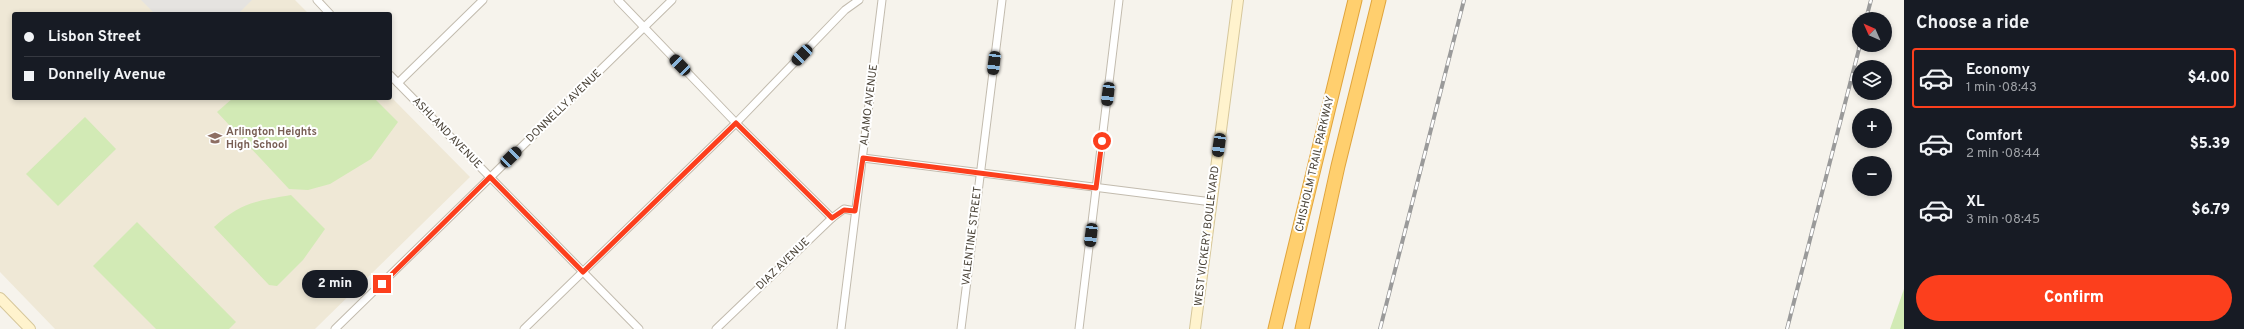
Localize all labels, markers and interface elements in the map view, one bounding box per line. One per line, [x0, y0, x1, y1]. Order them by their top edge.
north arrow [1852, 12, 1892, 52]
map controls [1852, 12, 1892, 196]
text: Choose a ride [1916, 12, 2029, 35]
text: Lisbon Street [48, 28, 141, 47]
car [789, 42, 815, 68]
car [987, 50, 1001, 76]
car [667, 52, 693, 78]
button: layers [1852, 60, 1892, 100]
icon: car [1918, 60, 1954, 96]
text: Economy [1966, 61, 2030, 80]
street label: ALAMO AVENUE [857, 64, 881, 146]
text: Donnelly Avenue [48, 66, 166, 85]
street label: DONNELLY AVENUE [523, 66, 605, 146]
text: $4.00 [2187, 69, 2230, 88]
text: 1 min · 08:43 [1966, 80, 2037, 96]
car [1101, 81, 1115, 107]
street label: ASHLAND AVENUE [409, 94, 485, 172]
street label: CHISHOLM TRAIL PARKWAY [1293, 95, 1337, 233]
button: + [1852, 108, 1892, 148]
place label: Arlington Heights High School [226, 125, 317, 152]
icon: car [1918, 126, 1954, 162]
text: Comfort [1966, 127, 2023, 146]
school or university icon: Arlington Heights High School [207, 130, 223, 146]
route start [1093, 132, 1111, 150]
car [1211, 132, 1227, 158]
text: $5.39 [2190, 135, 2230, 154]
car [498, 144, 524, 170]
text: 2 min · 08:44 [1966, 146, 2040, 162]
button: − [1852, 156, 1892, 196]
street label: WEST VICKERY BOULEVARD [1191, 165, 1223, 307]
street label: VALENTINE STREET [959, 186, 985, 286]
icon: car [1918, 192, 1954, 228]
text: XL [1966, 193, 1984, 212]
text: $6.79 [2192, 201, 2230, 220]
text: 3 min · 08:45 [1966, 212, 2040, 228]
car [1084, 222, 1098, 248]
street label: DIAZ AVENUE [753, 235, 813, 293]
callout: 2 min [302, 270, 368, 298]
route end [373, 275, 391, 293]
button: Confirm [1916, 275, 2232, 321]
text: 2 min [318, 276, 352, 292]

